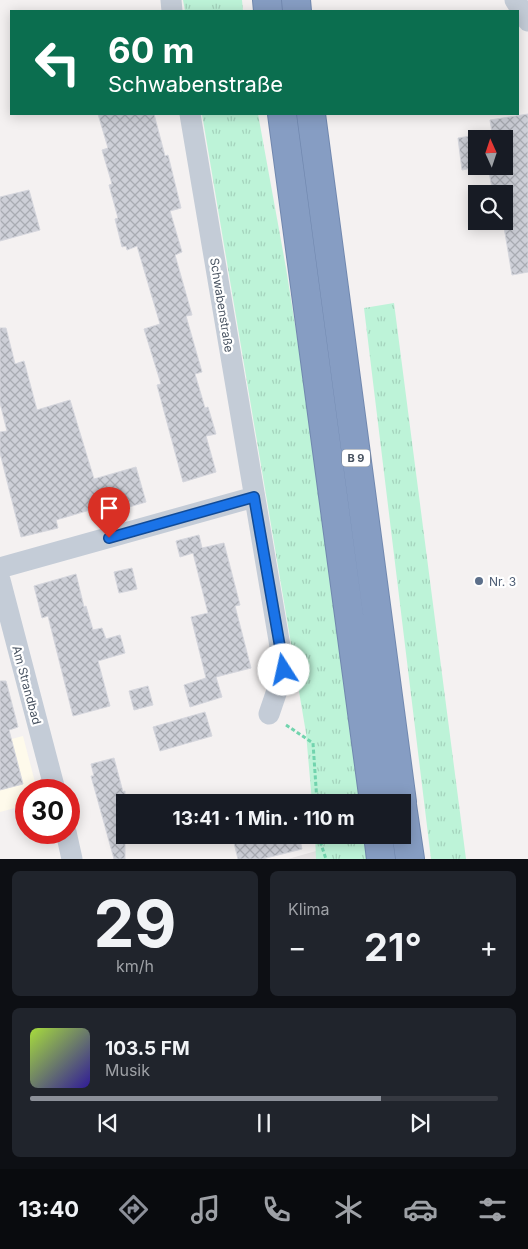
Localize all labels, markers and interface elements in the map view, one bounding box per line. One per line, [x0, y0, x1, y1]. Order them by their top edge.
text: 60 m [108, 29, 195, 71]
icon: left [25, 30, 90, 95]
text: Schwabenstraße [108, 71, 283, 97]
north arrow [468, 130, 512, 175]
map controls [468, 130, 513, 230]
button: search [468, 185, 513, 230]
street label: Schwabenstraße [207, 257, 237, 353]
road number: B 9 [342, 449, 370, 466]
pin [88, 487, 130, 538]
icon: arrive [95, 494, 123, 522]
place label: Nr. 3 [489, 574, 516, 589]
marker: Nr. 3 [473, 575, 485, 587]
position arrow [257, 643, 309, 695]
street label: Am Strandbad [9, 644, 45, 726]
speed limit sign: 30 [15, 779, 80, 844]
text: 13:41 · 1 Min. · 110 m [173, 807, 354, 830]
text: 29 [93, 884, 177, 963]
text: Klima [288, 899, 330, 919]
text: 21° [364, 924, 422, 970]
text: − [288, 930, 307, 964]
text: + [479, 930, 498, 964]
text: km/h [116, 956, 154, 976]
text: 103.5 FM [105, 1037, 190, 1060]
text: Musik [105, 1060, 150, 1080]
icon: previous [94, 1109, 122, 1137]
icon: pause [250, 1109, 278, 1137]
icon: next [406, 1109, 434, 1137]
icon: directions [116, 1192, 151, 1227]
icon: music [188, 1192, 223, 1227]
icon: phone [259, 1192, 294, 1227]
icon: climate [331, 1192, 366, 1227]
icon: car [403, 1192, 438, 1227]
icon: filters [475, 1192, 510, 1227]
text: 13:40 [18, 1196, 79, 1222]

